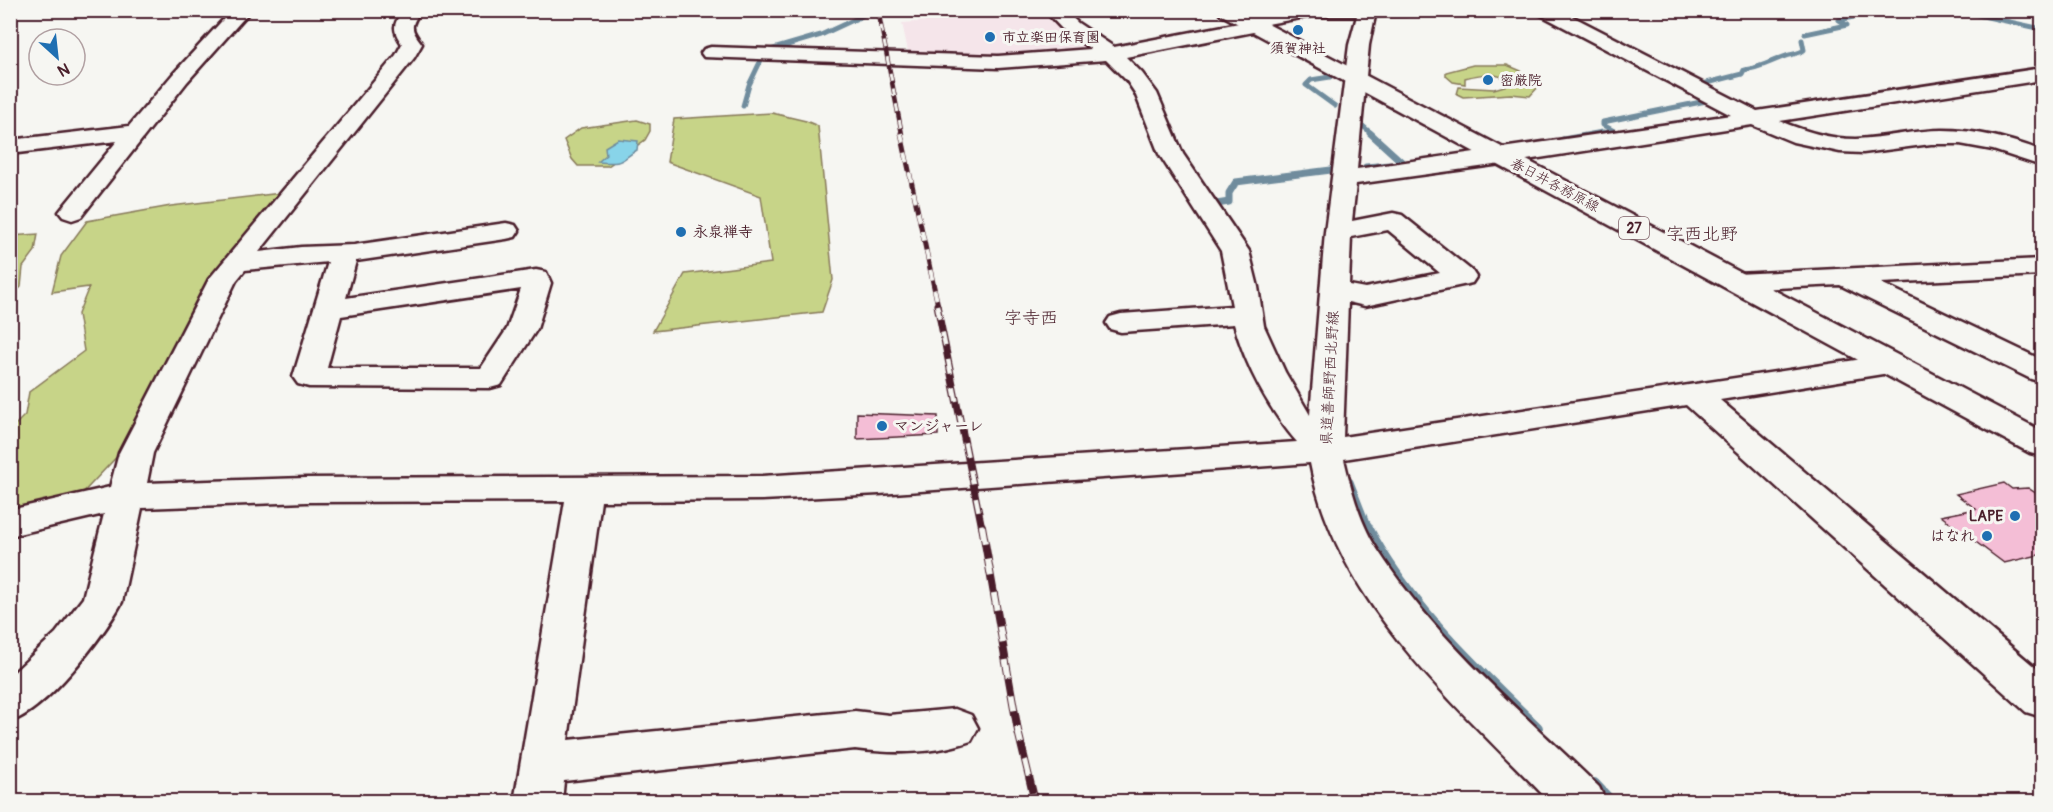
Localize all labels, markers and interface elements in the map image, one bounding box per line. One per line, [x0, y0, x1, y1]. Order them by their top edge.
marker: 須賀神社 [1291, 23, 1305, 37]
north arrow [27, 27, 87, 87]
place label: 市立楽田保育園 [1002, 29, 1100, 46]
marker: 市立楽田保育園 [983, 30, 997, 44]
place label: 須賀神社 [1270, 40, 1326, 57]
text: N [54, 58, 73, 81]
place label: 密厳院 [1500, 72, 1542, 89]
marker: 密厳院 [1481, 73, 1495, 87]
street label: 春日井各務原線 [1508, 154, 1602, 216]
road number: 27 [1619, 217, 1649, 239]
place label: 永泉禅寺 [693, 223, 753, 242]
district label: 字西北野 [1666, 223, 1738, 246]
marker: 永泉禅寺 [674, 225, 688, 239]
district label: 字寺西 [1004, 307, 1058, 330]
street label: 県道善師野西北野線 [1317, 310, 1343, 446]
place label: マンジャーレ [894, 417, 983, 436]
marker: マンジャーレ [875, 419, 889, 433]
place label: LAPE [1969, 507, 2003, 526]
marker: LAPE [2008, 509, 2022, 523]
place label: はなれ [1930, 527, 1975, 546]
marker: はなれ [1980, 529, 1994, 543]

